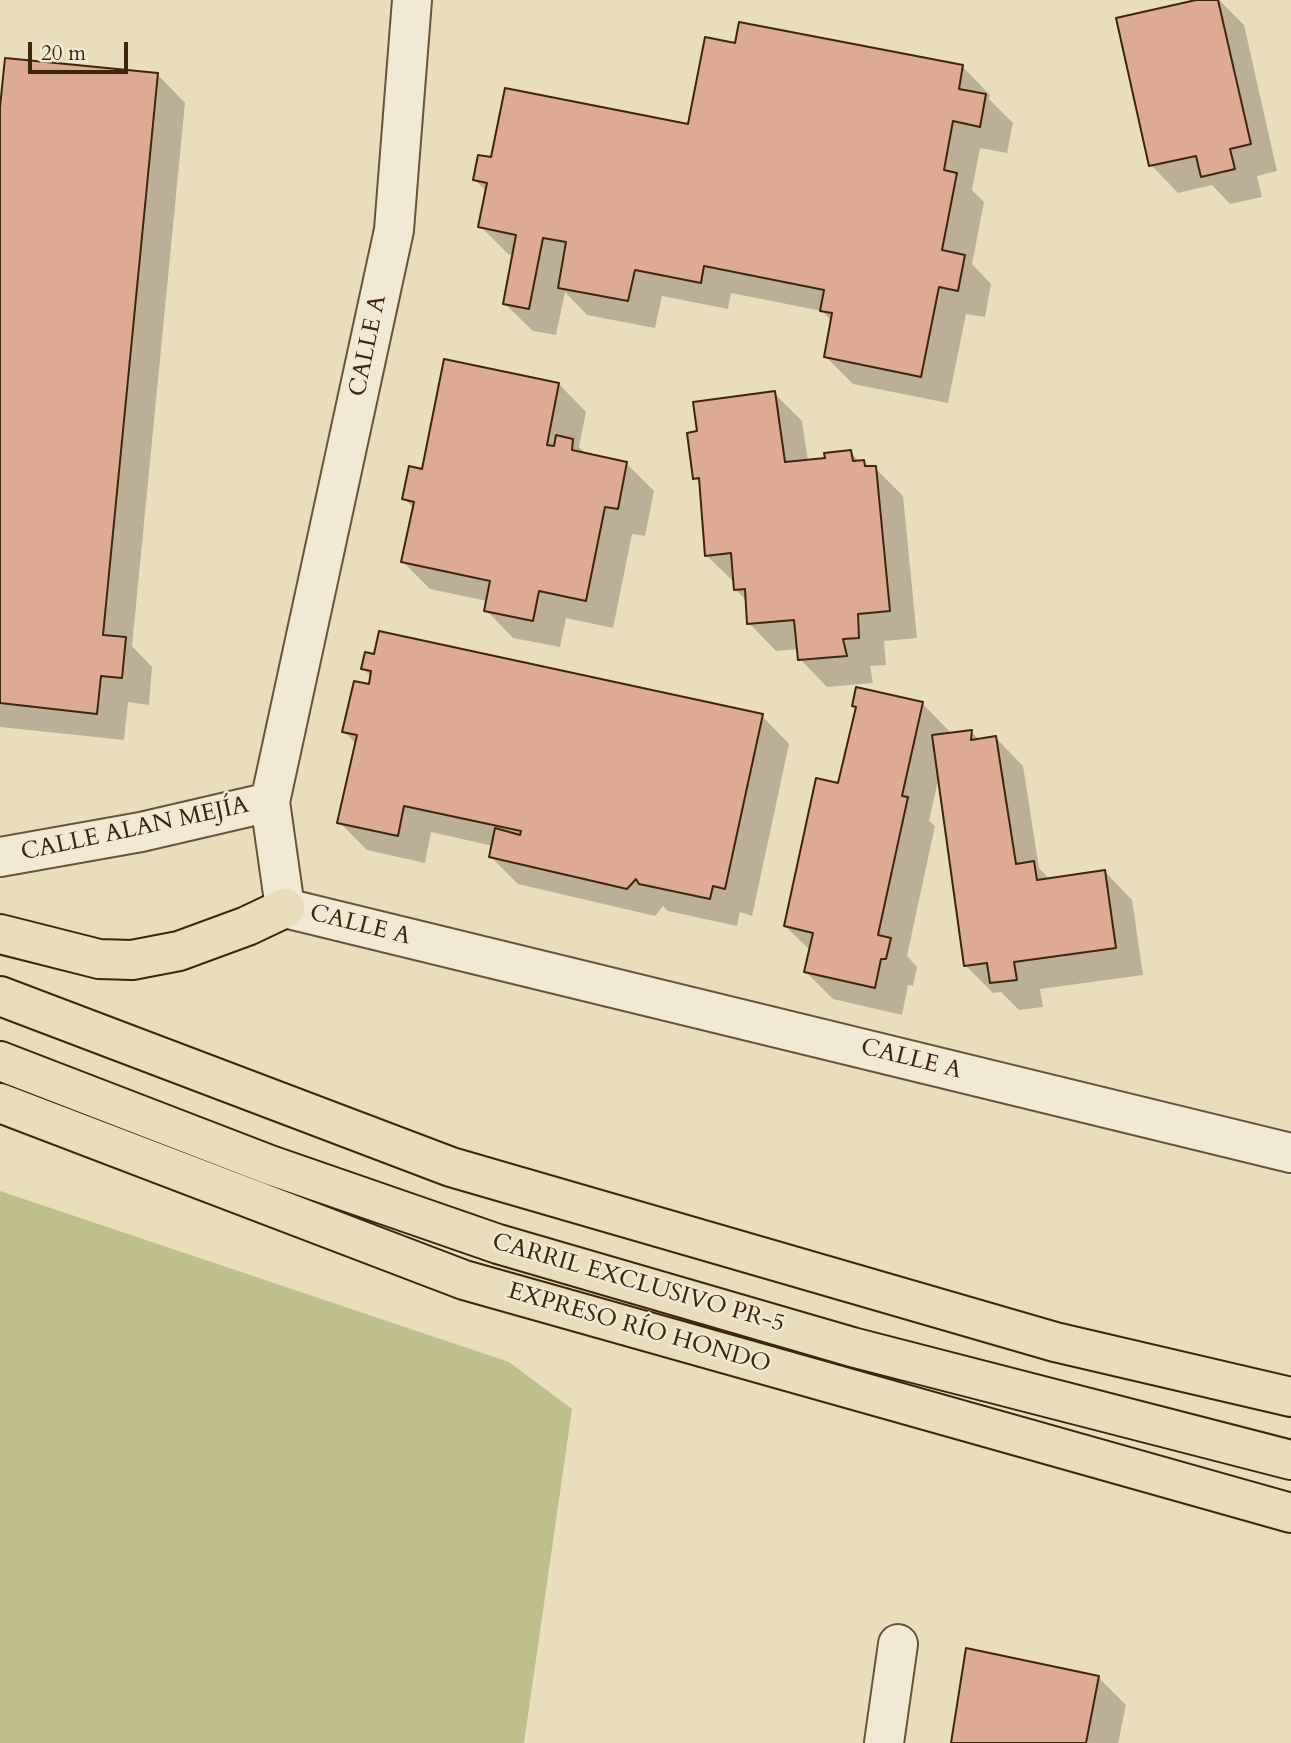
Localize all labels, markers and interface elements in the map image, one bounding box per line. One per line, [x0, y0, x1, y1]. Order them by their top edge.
scale bar [32, 28, 131, 72]
text: 20 m [41, 39, 86, 68]
street label: CALLE A [344, 293, 394, 399]
street label: CALLE ALAN MEJÍA [18, 792, 252, 868]
street label: CALLE A [307, 900, 413, 952]
street label: CALLE A [858, 1034, 964, 1086]
street label: CARRIL EXCLUSIVO PR-5 [488, 1228, 788, 1340]
street label: EXPRESO RÍO HONDO [504, 1278, 774, 1380]

